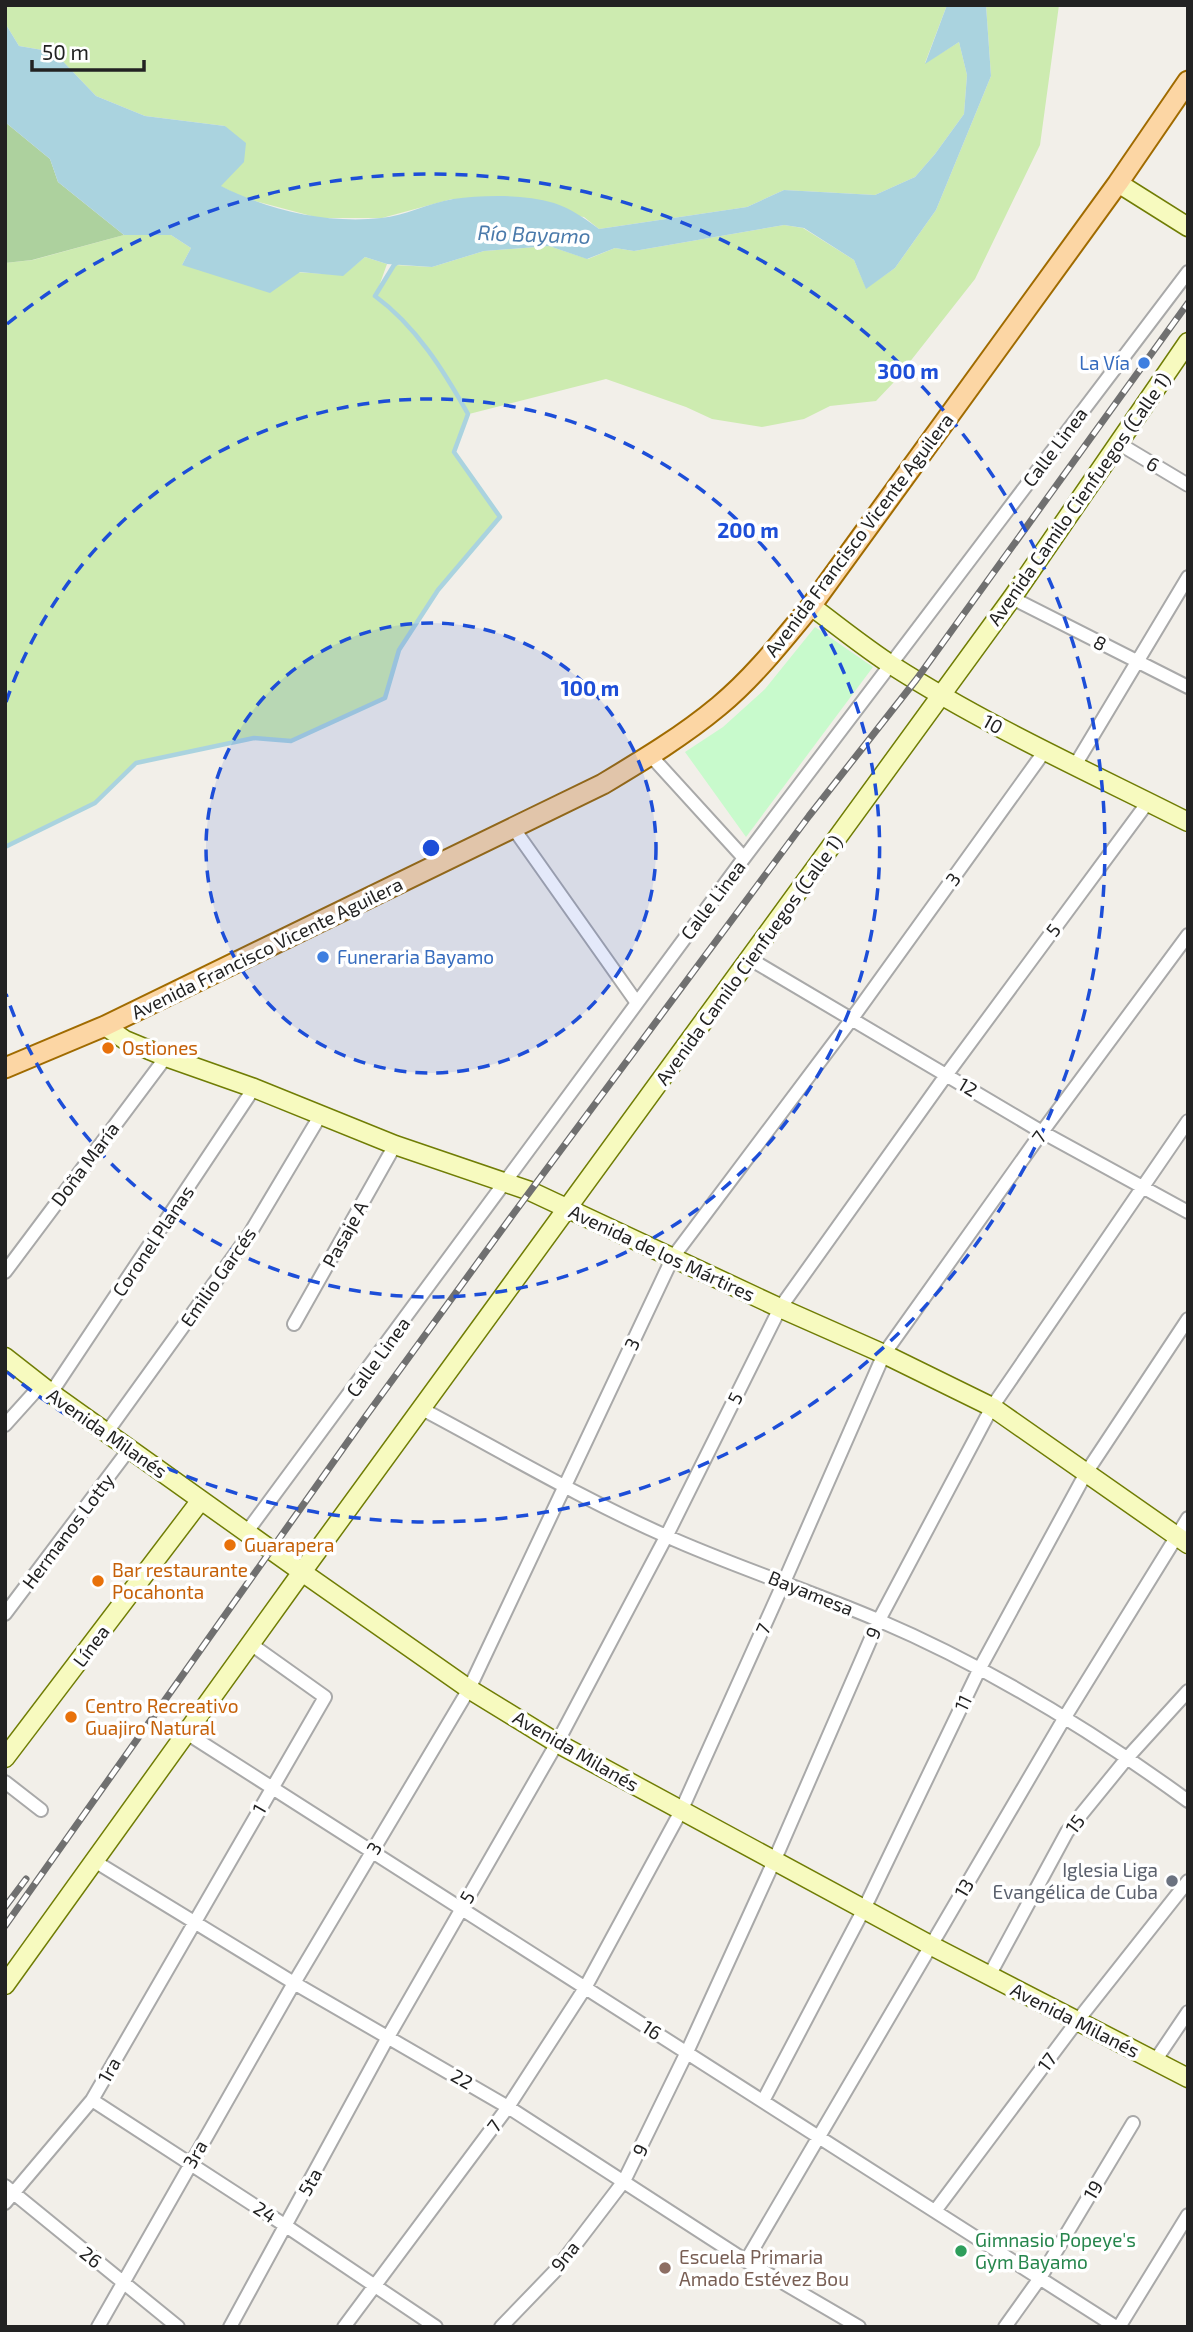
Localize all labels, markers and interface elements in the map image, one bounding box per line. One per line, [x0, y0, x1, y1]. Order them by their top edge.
scale bar [32, 28, 144, 72]
text: 50 m [42, 39, 89, 64]
water label: Río Bayamo [477, 219, 591, 249]
place label: La Vía [1079, 351, 1130, 374]
marker: La Vía [1136, 355, 1152, 371]
text: 300 m [877, 358, 939, 383]
street label: Avenida Camilo Cienfuegos (Calle 1) [982, 368, 1175, 630]
street label: Calle Linea [1017, 403, 1092, 491]
street label: Avenida Francisco Vicente Aguilera [759, 408, 958, 661]
street label: 6 [1143, 451, 1164, 476]
text: 200 m [717, 517, 779, 542]
street label: 8 [1090, 630, 1111, 655]
text: 100 m [561, 675, 619, 700]
street label: 10 [979, 709, 1007, 738]
street label: Avenida Camilo Cienfuegos (Calle 1) [650, 830, 847, 1089]
centre of rings [419, 836, 443, 860]
street label: Calle Linea [675, 856, 750, 944]
street label: 3 [940, 868, 965, 890]
street label: Avenida Francisco Vicente Aguilera [127, 872, 406, 1023]
street label: 5 [1040, 919, 1065, 941]
place label: Funeraria Bayamo [337, 945, 494, 968]
marker: Funeraria Bayamo [315, 949, 331, 965]
place label: Ostiones [122, 1036, 198, 1059]
marker: Ostiones [100, 1040, 116, 1056]
street label: 12 [955, 1072, 982, 1101]
street label: Doña María [46, 1117, 124, 1210]
street label: 7 [1026, 1126, 1051, 1147]
street label: Coronel Planas [107, 1181, 198, 1301]
street label: Pasaje A [317, 1196, 372, 1271]
street label: Avenida de los Mártires [566, 1199, 759, 1306]
street label: Emilio Garcés [175, 1223, 260, 1331]
street label: Calle Linea [341, 1312, 414, 1401]
street label: 3 [619, 1334, 644, 1353]
street label: Avenida Milanés [43, 1383, 172, 1483]
street label: 5 [722, 1388, 747, 1407]
street label: Hermanos Lotty [17, 1469, 118, 1593]
place label: Guarapera [244, 1533, 335, 1556]
marker: Guarapera [222, 1537, 238, 1553]
place label: Bar restaurante Pocahonta [112, 1558, 248, 1603]
street label: Bayamesa [765, 1565, 857, 1620]
marker: Bar restaurante Pocahonta [90, 1573, 106, 1589]
street label: 7 [750, 1619, 775, 1638]
street label: Línea [68, 1620, 114, 1671]
street label: 9 [860, 1623, 885, 1642]
street label: 11 [949, 1691, 976, 1715]
place label: Centro Recreativo Guajiro Natural [85, 1694, 239, 1739]
street label: Avenida Milanés [509, 1705, 643, 1796]
marker: Centro Recreativo Guajiro Natural [63, 1709, 79, 1725]
street label: 1 [247, 1800, 270, 1818]
street label: 15 [1060, 1810, 1089, 1838]
street label: 3 [361, 1837, 386, 1858]
place label: Iglesia Liga Evangélica de Cuba [993, 1858, 1158, 1903]
marker: Iglesia Liga Evangélica de Cuba [1164, 1873, 1180, 1889]
street label: 13 [949, 1874, 978, 1901]
street label: 5 [454, 1887, 479, 1907]
street label: Avenida Milanés [1007, 1977, 1143, 2062]
street label: 16 [638, 2015, 666, 2044]
street label: 17 [1032, 2048, 1061, 2076]
street label: 1ra [92, 2053, 125, 2087]
street label: 22 [447, 2063, 477, 2094]
street label: 7 [481, 2115, 506, 2137]
street label: 3ra [177, 2136, 212, 2172]
street label: 9 [627, 2140, 652, 2160]
street label: 5ta [293, 2164, 326, 2200]
street label: 19 [1078, 2176, 1107, 2204]
street label: 24 [250, 2196, 281, 2227]
place label: Gimnasio Popeye's Gym Bayamo [975, 2228, 1136, 2273]
street label: 9na [545, 2236, 584, 2275]
street label: 26 [76, 2241, 107, 2272]
marker: Gimnasio Popeye's Gym Bayamo [953, 2243, 969, 2259]
place label: Escuela Primaria Amado Estévez Bou [679, 2245, 849, 2290]
marker: Escuela Primaria Amado Estévez Bou [657, 2260, 673, 2276]

